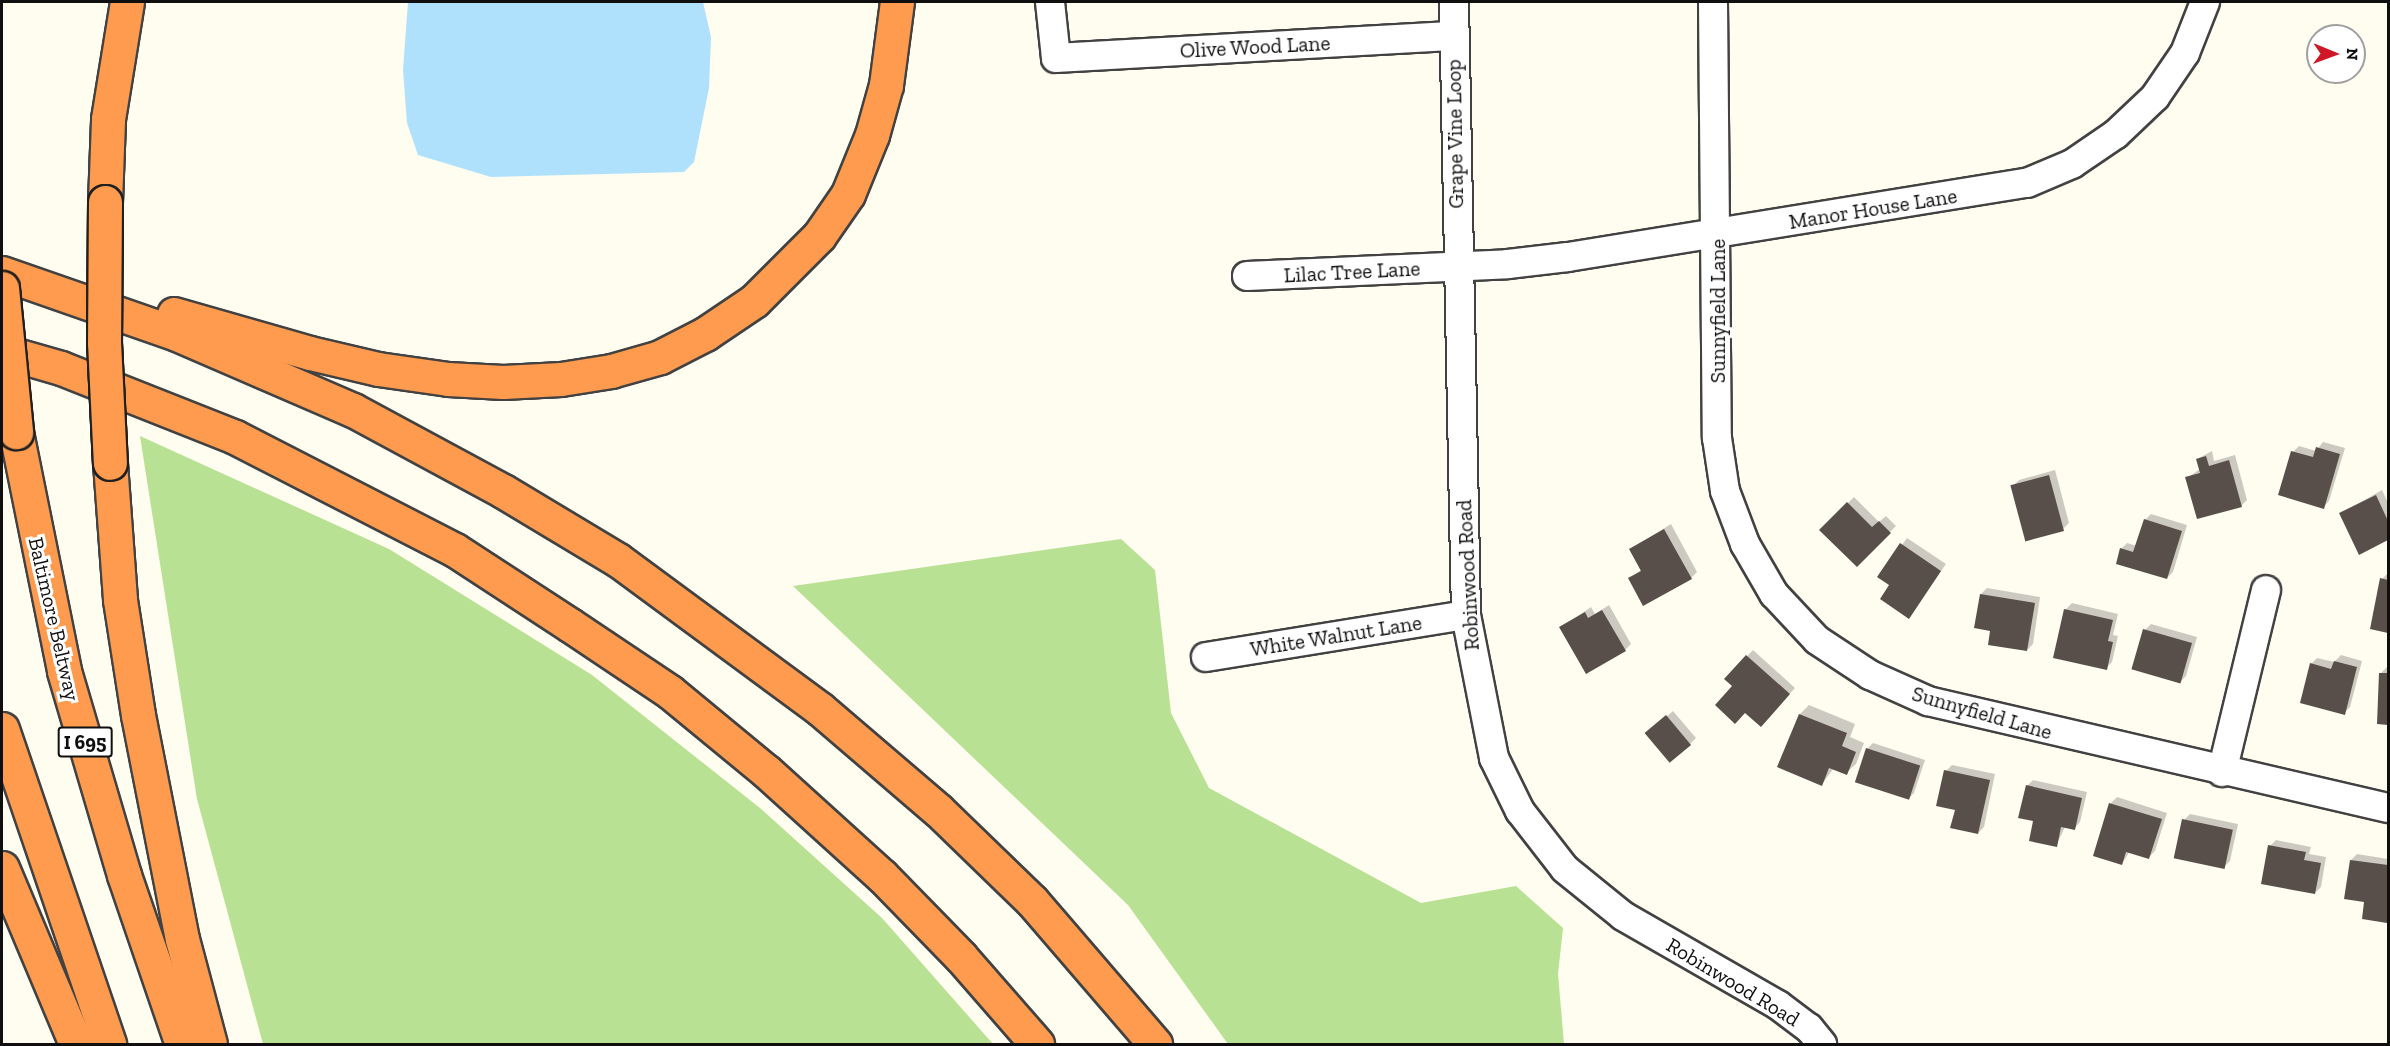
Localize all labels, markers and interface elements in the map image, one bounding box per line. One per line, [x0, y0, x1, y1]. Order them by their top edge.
north arrow [2306, 24, 2366, 84]
street label: Olive Wood Lane [1179, 30, 1331, 64]
text: N [2343, 48, 2362, 61]
street label: Grape Vine Loop [1441, 59, 1469, 209]
street label: Manor House Lane [1787, 183, 1959, 235]
street label: Sunnyfield Lane [1705, 239, 1731, 383]
street label: Lilac Tree Lane [1283, 256, 1421, 288]
street label: Robinwood Road [1451, 499, 1485, 651]
street label: Baltimore Beltway [23, 535, 85, 703]
street label: White Walnut Lane [1248, 610, 1424, 662]
street label: Sunnyfield Lane [1909, 681, 2055, 745]
road number: I 695 [56, 725, 113, 759]
street label: Robinwood Road [1662, 932, 1804, 1032]

